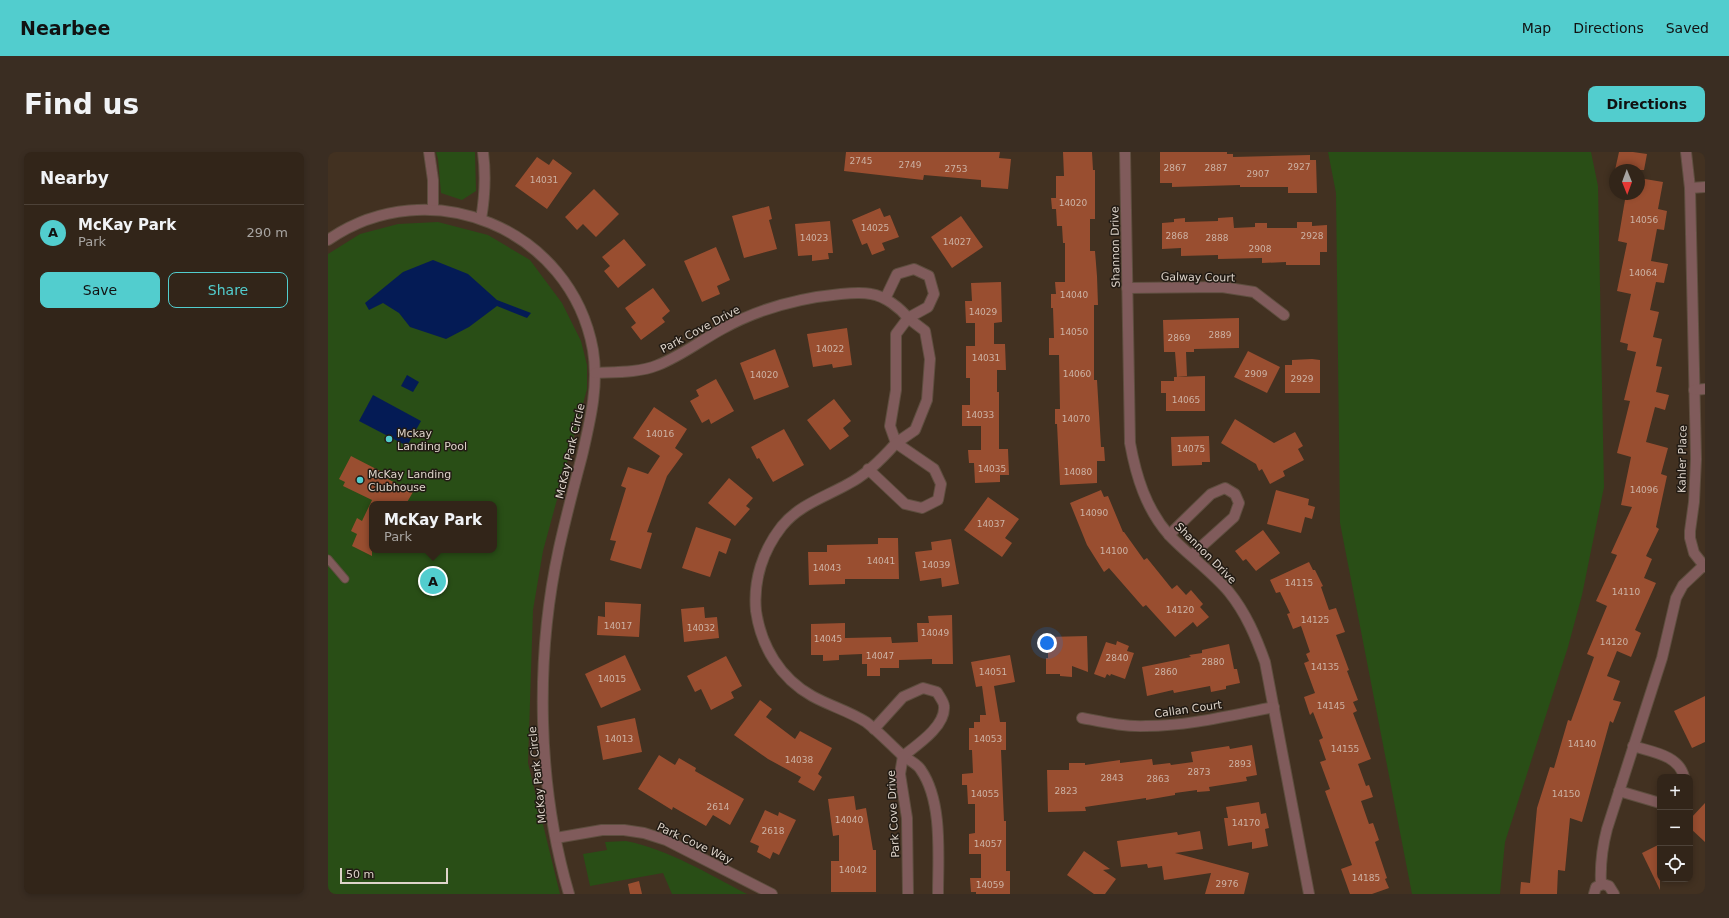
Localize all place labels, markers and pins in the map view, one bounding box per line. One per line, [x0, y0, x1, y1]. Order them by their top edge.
place label: Mckay Landing Pool [397, 427, 467, 453]
marker: Mckay Landing Pool [384, 434, 394, 444]
place label: McKay Landing Clubhouse [368, 468, 451, 494]
marker: McKay Landing Clubhouse [355, 475, 365, 485]
pin: A [420, 566, 446, 596]

